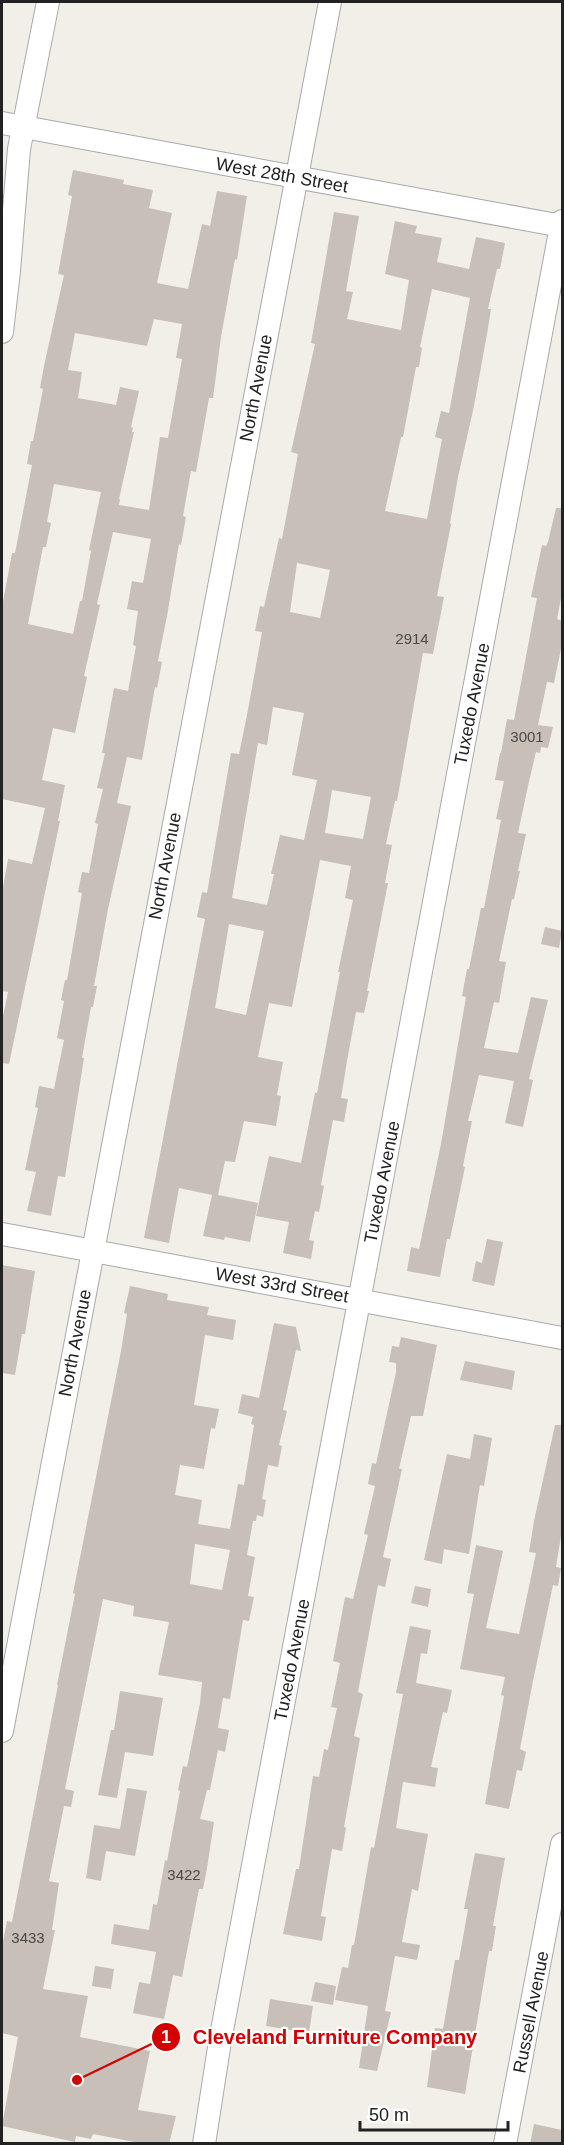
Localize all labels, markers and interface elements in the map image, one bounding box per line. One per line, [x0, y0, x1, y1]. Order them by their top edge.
street label: West 28th Street [214, 154, 350, 196]
street label: North Avenue [236, 333, 276, 443]
house number: 2914 [395, 630, 429, 647]
street label: Tuxedo Avenue [450, 641, 494, 767]
house number: 3001 [510, 728, 544, 745]
street label: North Avenue [145, 811, 185, 921]
street label: Tuxedo Avenue [360, 1119, 404, 1245]
street label: West 33rd Street [214, 1263, 350, 1307]
street label: North Avenue [55, 1288, 95, 1398]
street label: Tuxedo Avenue [270, 1597, 314, 1723]
house number: 3422 [167, 1866, 201, 1883]
house number: 3433 [11, 1929, 45, 1946]
street label: Russell Avenue [509, 1949, 553, 2075]
callout: Cleveland Furniture Company [151, 2018, 490, 2056]
text: Cleveland Furniture Company [193, 2026, 478, 2048]
text: 1 [161, 2027, 171, 2047]
scale bar [360, 2094, 508, 2132]
text: 50 m [369, 2105, 409, 2125]

